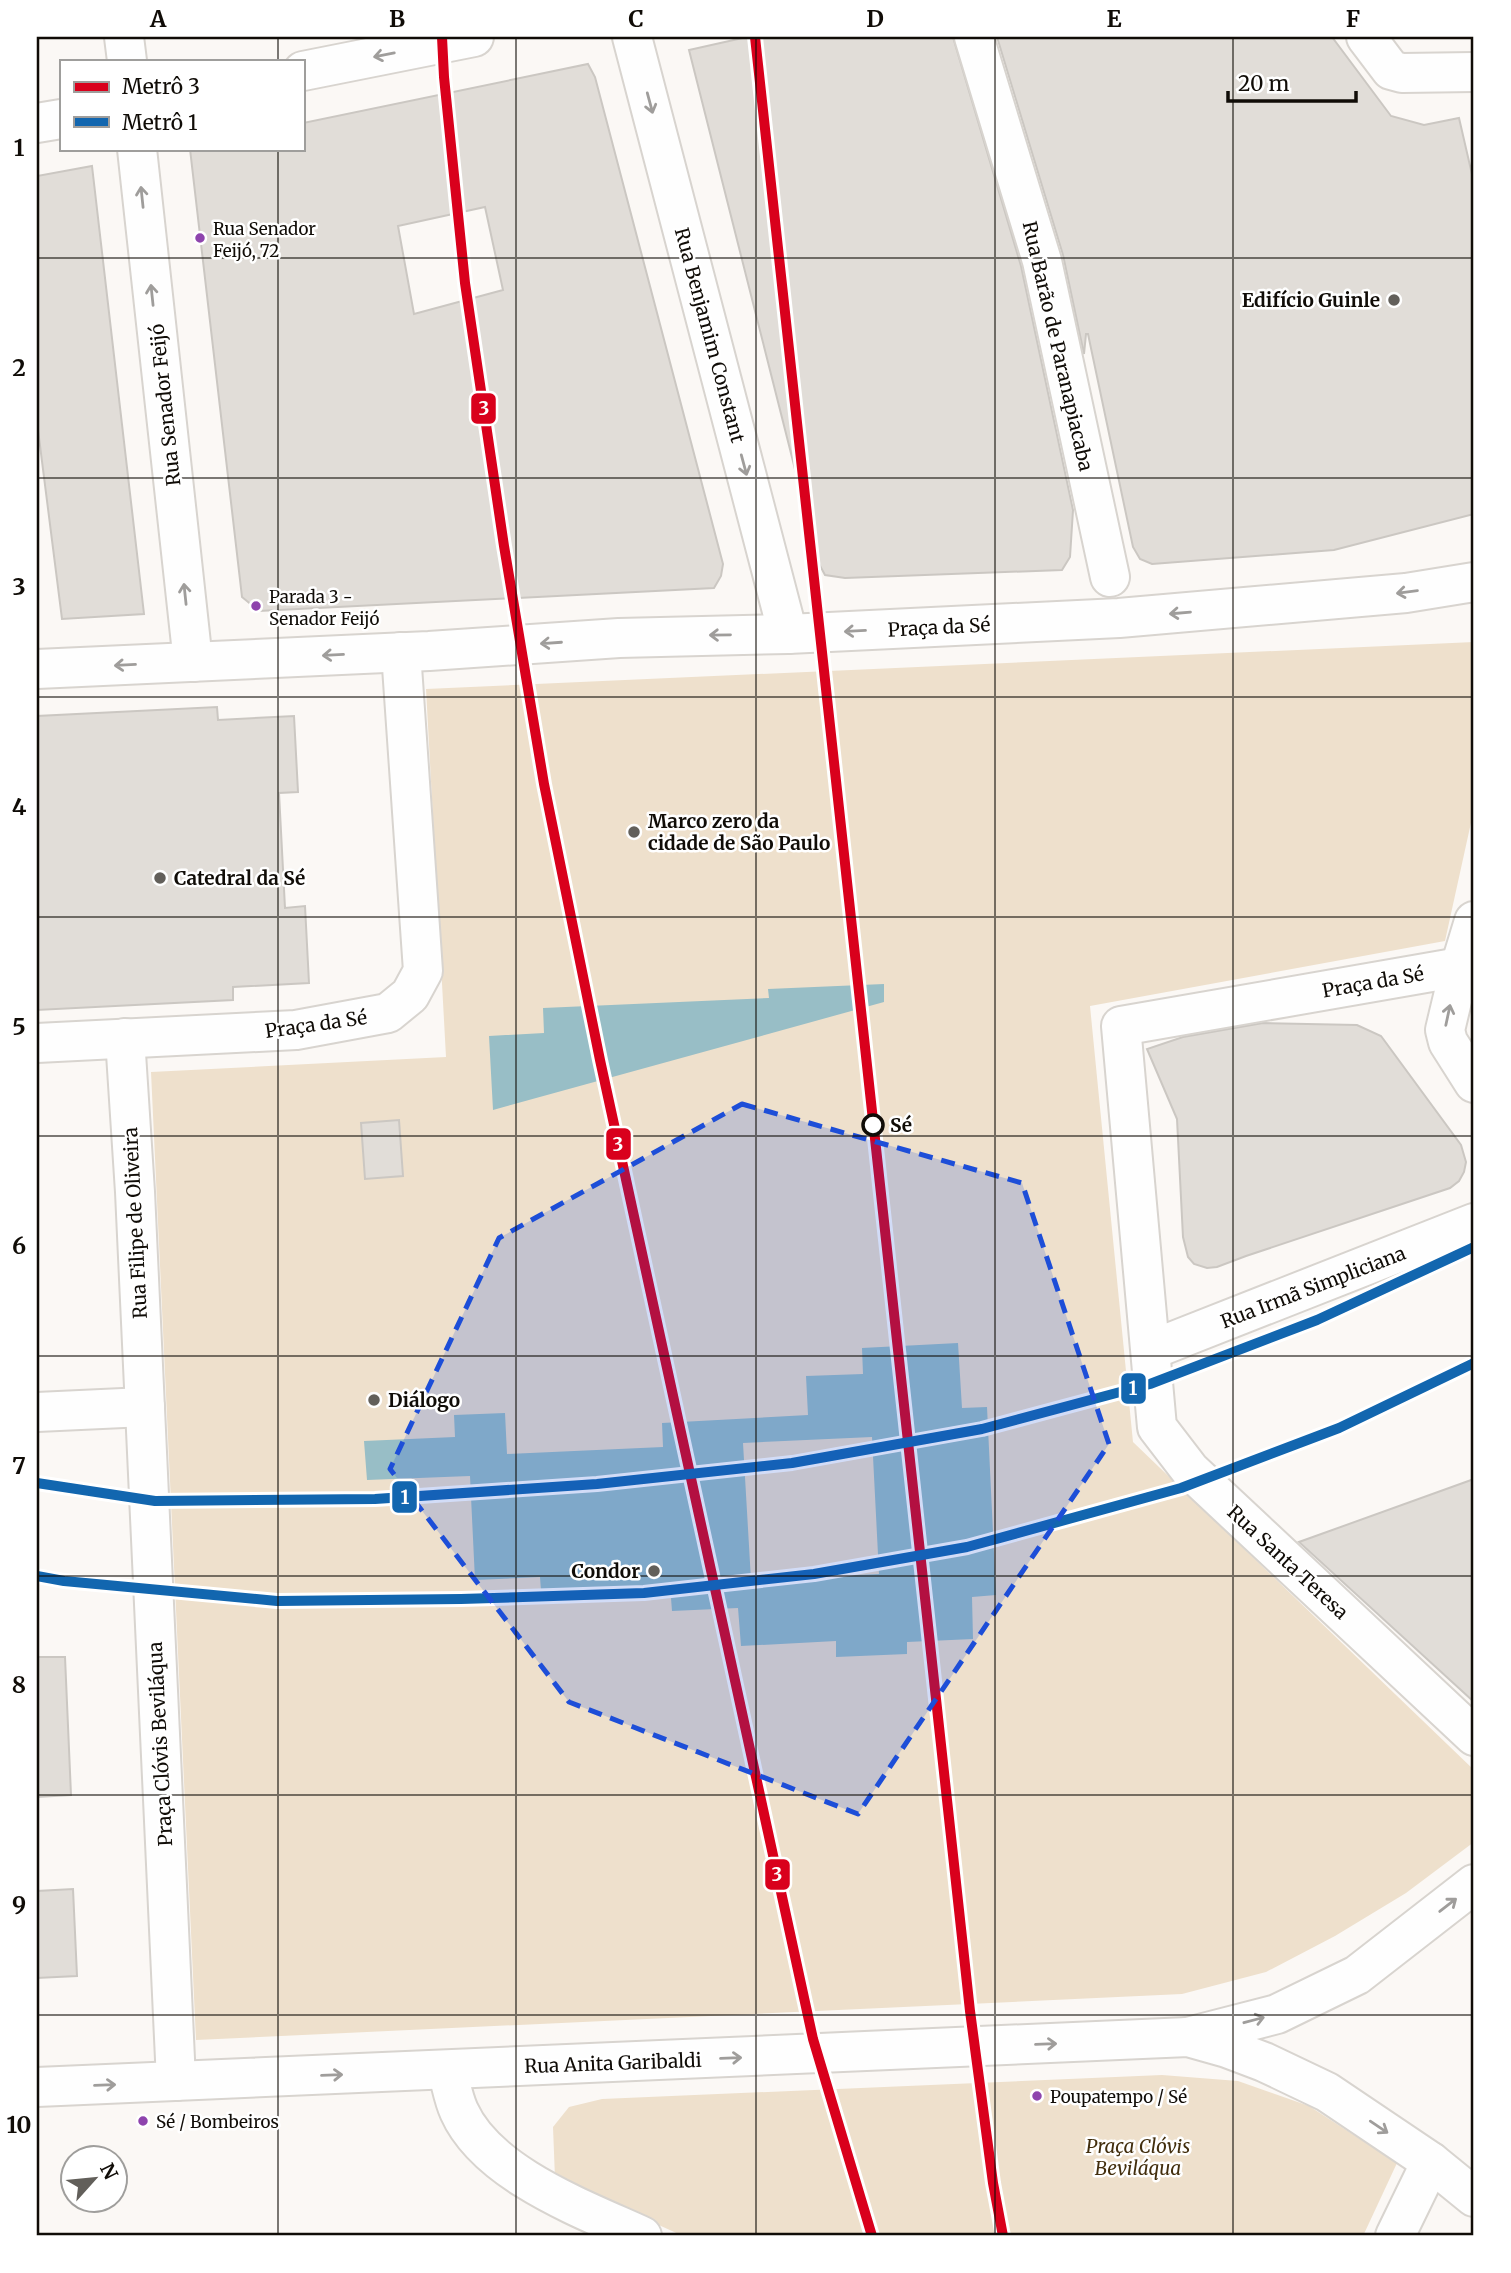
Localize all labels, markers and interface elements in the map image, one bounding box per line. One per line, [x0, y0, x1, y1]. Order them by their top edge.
text: A [149, 4, 167, 33]
text: B [389, 4, 405, 33]
text: C [628, 4, 644, 33]
text: D [866, 4, 884, 33]
text: E [1106, 4, 1122, 33]
text: F [1346, 4, 1360, 33]
one-way arrow [373, 49, 396, 62]
legend [60, 60, 304, 150]
scale bar [1228, 60, 1355, 104]
text: 20 m [1238, 70, 1290, 97]
text: Metrô 3 [122, 73, 200, 100]
one-way arrow [644, 92, 657, 114]
text: Metrô 1 [122, 109, 198, 136]
text: 1 [14, 133, 25, 162]
one-way arrow [135, 186, 148, 209]
place label: Rua Senador Feijó, 72 [213, 218, 316, 262]
street label: Rua Barão de Paranapiacaba [1018, 219, 1098, 473]
street label: Rua Benjamim Constant [670, 225, 750, 446]
marker: Rua Senador Feijó, 72 [193, 231, 207, 245]
one-way arrow [146, 284, 159, 307]
place label: Edifício Guinle [1242, 288, 1380, 312]
marker: Edifício Guinle [1386, 292, 1402, 308]
street label: Rua Senador Feijó [145, 323, 185, 487]
text: 2 [12, 353, 26, 382]
line badge: 3 [470, 392, 497, 425]
text: 3 [479, 396, 489, 420]
one-way arrow [738, 453, 751, 476]
text: 3 [12, 572, 26, 601]
one-way arrow [179, 583, 192, 606]
place label: Parada 3 - Senador Feijó [269, 586, 379, 630]
one-way arrow [1396, 586, 1419, 599]
marker: Parada 3 - Senador Feijó [249, 599, 263, 613]
one-way arrow [1169, 607, 1192, 620]
street label: Praça da Sé [887, 612, 991, 642]
one-way arrow [844, 624, 867, 637]
one-way arrow [709, 629, 732, 642]
one-way arrow [540, 636, 563, 649]
one-way arrow [322, 649, 345, 662]
one-way arrow [113, 659, 136, 672]
text: 4 [12, 792, 27, 821]
place label: Marco zero da cidade de São Paulo [648, 809, 830, 855]
marker: Marco zero da cidade de São Paulo [626, 824, 642, 840]
place label: Catedral da Sé [174, 866, 305, 890]
marker: Catedral da Sé [152, 870, 168, 886]
street label: Praça da Sé [1320, 961, 1426, 1003]
street label: Praça da Sé [263, 1005, 369, 1043]
one-way arrow [1442, 1005, 1455, 1027]
text: 5 [12, 1012, 26, 1041]
place label: Sé [890, 1113, 912, 1137]
marker: Sé [862, 1114, 884, 1136]
street label: Rua Filipe de Oliveira [118, 1127, 152, 1319]
line badge: 3 [605, 1127, 632, 1161]
text: 3 [613, 1132, 623, 1156]
text: 6 [12, 1231, 26, 1260]
street label: Rua Irmã Simpliciana [1217, 1241, 1409, 1333]
line badge: 1 [1120, 1372, 1147, 1405]
text: 1 [1129, 1376, 1138, 1400]
place label: Diálogo [388, 1388, 460, 1412]
marker: Diálogo [366, 1392, 382, 1408]
text: 7 [12, 1451, 26, 1480]
line badge: 1 [391, 1480, 418, 1514]
text: 1 [401, 1485, 410, 1509]
street label: Rua Santa Teresa [1223, 1500, 1353, 1624]
place label: Condor [572, 1559, 640, 1583]
marker: Condor [646, 1563, 662, 1579]
street label: Praça Clóvis Beviláqua [143, 1641, 177, 1847]
text: 8 [12, 1670, 26, 1699]
line badge: 3 [764, 1858, 791, 1891]
text: 3 [772, 1862, 782, 1886]
text: 9 [12, 1890, 26, 1919]
one-way arrow [1438, 1897, 1457, 1912]
one-way arrow [1242, 2013, 1265, 2026]
one-way arrow [1035, 2037, 1058, 2050]
street label: Rua Anita Garibaldi [524, 2048, 702, 2078]
one-way arrow [719, 2051, 742, 2064]
one-way arrow [320, 2068, 343, 2081]
one-way arrow [93, 2078, 116, 2091]
place label: Poupatempo / Sé [1050, 2086, 1187, 2108]
marker: Poupatempo / Sé [1030, 2089, 1044, 2103]
text: 10 [7, 2110, 31, 2139]
place label: Sé / Bombeiros [156, 2111, 279, 2133]
marker: Sé / Bombeiros [136, 2114, 150, 2128]
one-way arrow [1368, 2120, 1388, 2134]
park label: Praça Clóvis Beviláqua [1086, 2134, 1190, 2180]
north arrow [60, 2144, 130, 2214]
text: N [95, 2159, 123, 2183]

